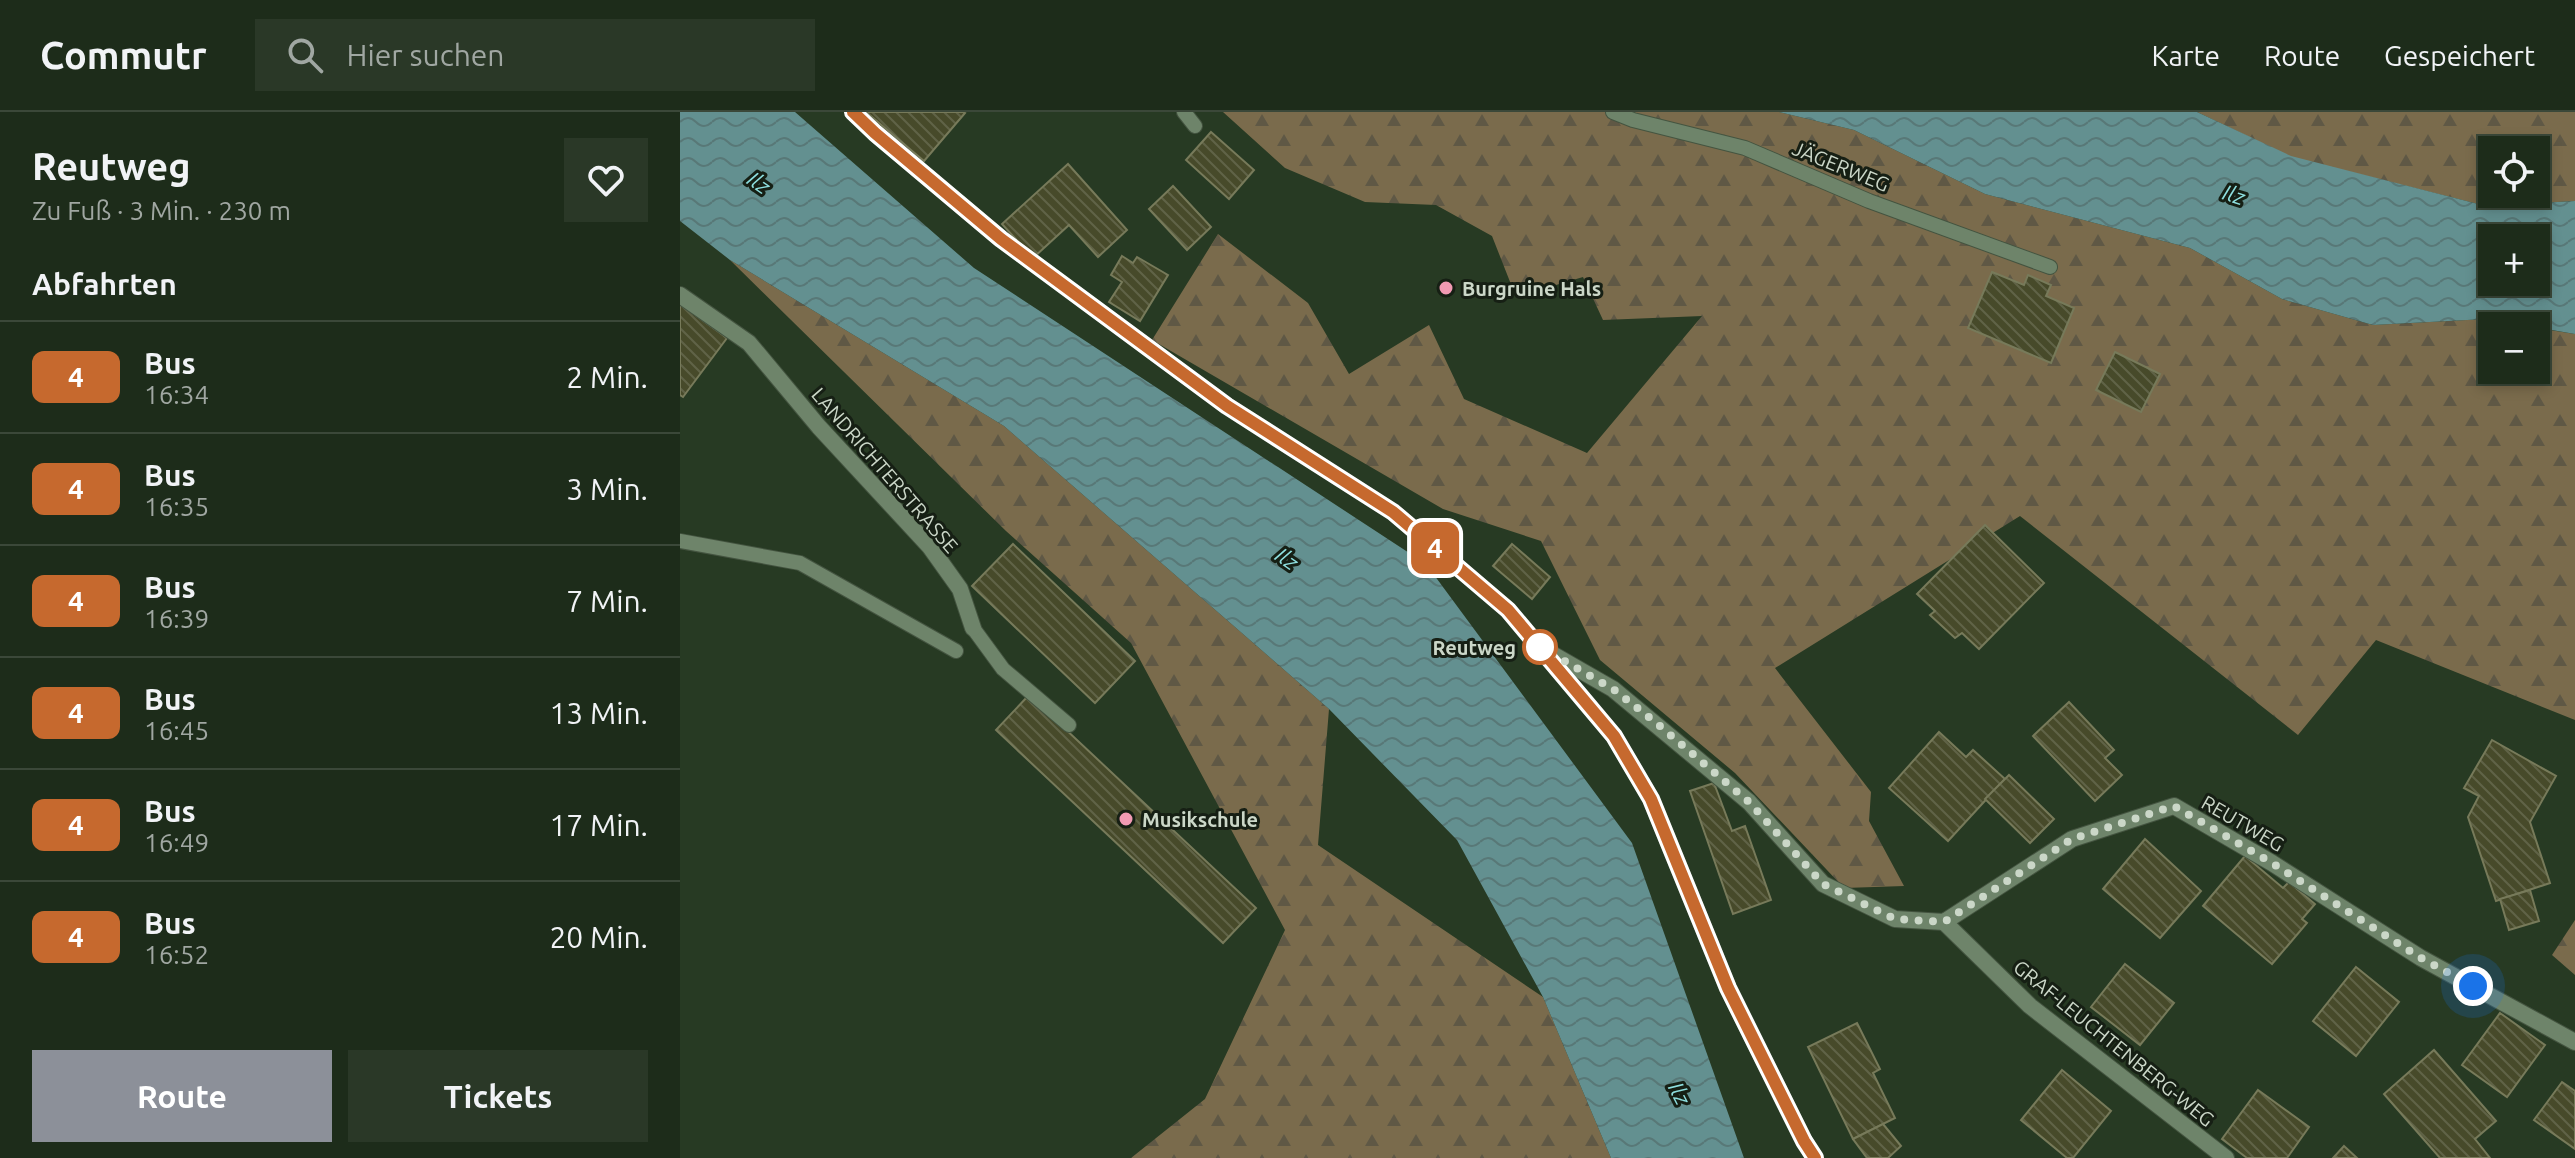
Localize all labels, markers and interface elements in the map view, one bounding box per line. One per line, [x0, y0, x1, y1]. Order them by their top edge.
search box [255, 19, 815, 91]
icon: search [283, 33, 327, 77]
text: Commutr [40, 34, 207, 76]
text: Hier suchen [347, 38, 504, 72]
text: Karte [2151, 40, 2220, 71]
text: Route [2264, 40, 2340, 71]
text: Gespeichert [2384, 40, 2535, 71]
street label: JÄGERWEG [1789, 136, 1893, 196]
map controls [2478, 136, 2550, 384]
button: locate [2478, 136, 2550, 208]
button: heart [564, 138, 648, 222]
text: Reutweg [32, 145, 191, 187]
water label: Ilz [743, 165, 776, 199]
water label: Ilz [2220, 179, 2249, 210]
text: Zu Fuß · 3 Min. · 230 m [32, 196, 291, 225]
button: + [2478, 224, 2550, 296]
text: Abfahrten [32, 267, 177, 301]
place label: Burgruine Hals [1462, 277, 1601, 300]
marker: Burgruine Hals [1437, 279, 1455, 297]
button: − [2478, 312, 2550, 384]
text: Bus [144, 346, 196, 380]
text: 2 Min. [566, 360, 648, 394]
text: 4 [68, 361, 84, 392]
text: 16:34 [144, 380, 209, 409]
street label: LANDRICHTERSTRASSE [807, 383, 963, 557]
text: Bus [144, 458, 196, 492]
text: 3 Min. [566, 472, 648, 506]
text: 4 [68, 473, 84, 504]
text: 16:35 [144, 492, 209, 521]
line badge: 4 [1409, 522, 1461, 574]
text: 4 [1427, 532, 1443, 563]
water label: Ilz [1271, 541, 1304, 575]
text: Bus [144, 570, 196, 604]
text: 7 Min. [566, 584, 648, 618]
text: 4 [68, 585, 84, 616]
text: 16:39 [144, 604, 209, 633]
marker: Reutweg [1523, 630, 1557, 664]
place label: Reutweg [1433, 636, 1516, 659]
text: Bus [144, 682, 196, 716]
text: 13 Min. [549, 696, 648, 730]
text: 4 [68, 697, 84, 728]
text: 16:45 [144, 716, 209, 745]
street label: REUTWEG [2198, 790, 2288, 856]
text: Bus [144, 794, 196, 828]
text: 17 Min. [549, 808, 648, 842]
place label: Musikschule [1142, 808, 1258, 831]
text: 4 [68, 809, 84, 840]
marker: Musikschule [1117, 810, 1135, 828]
text: 16:49 [144, 828, 209, 857]
text: Bus [144, 906, 196, 940]
text: 20 Min. [549, 920, 648, 954]
text: 4 [68, 921, 84, 952]
text: 16:52 [144, 940, 209, 969]
street label: GRAF-LEUCHTENBERG-WEG [2009, 955, 2219, 1131]
your location [2453, 966, 2493, 1006]
button: Route [32, 1050, 332, 1142]
button: Tickets [348, 1050, 648, 1142]
water label: Ilz [1664, 1078, 1697, 1109]

